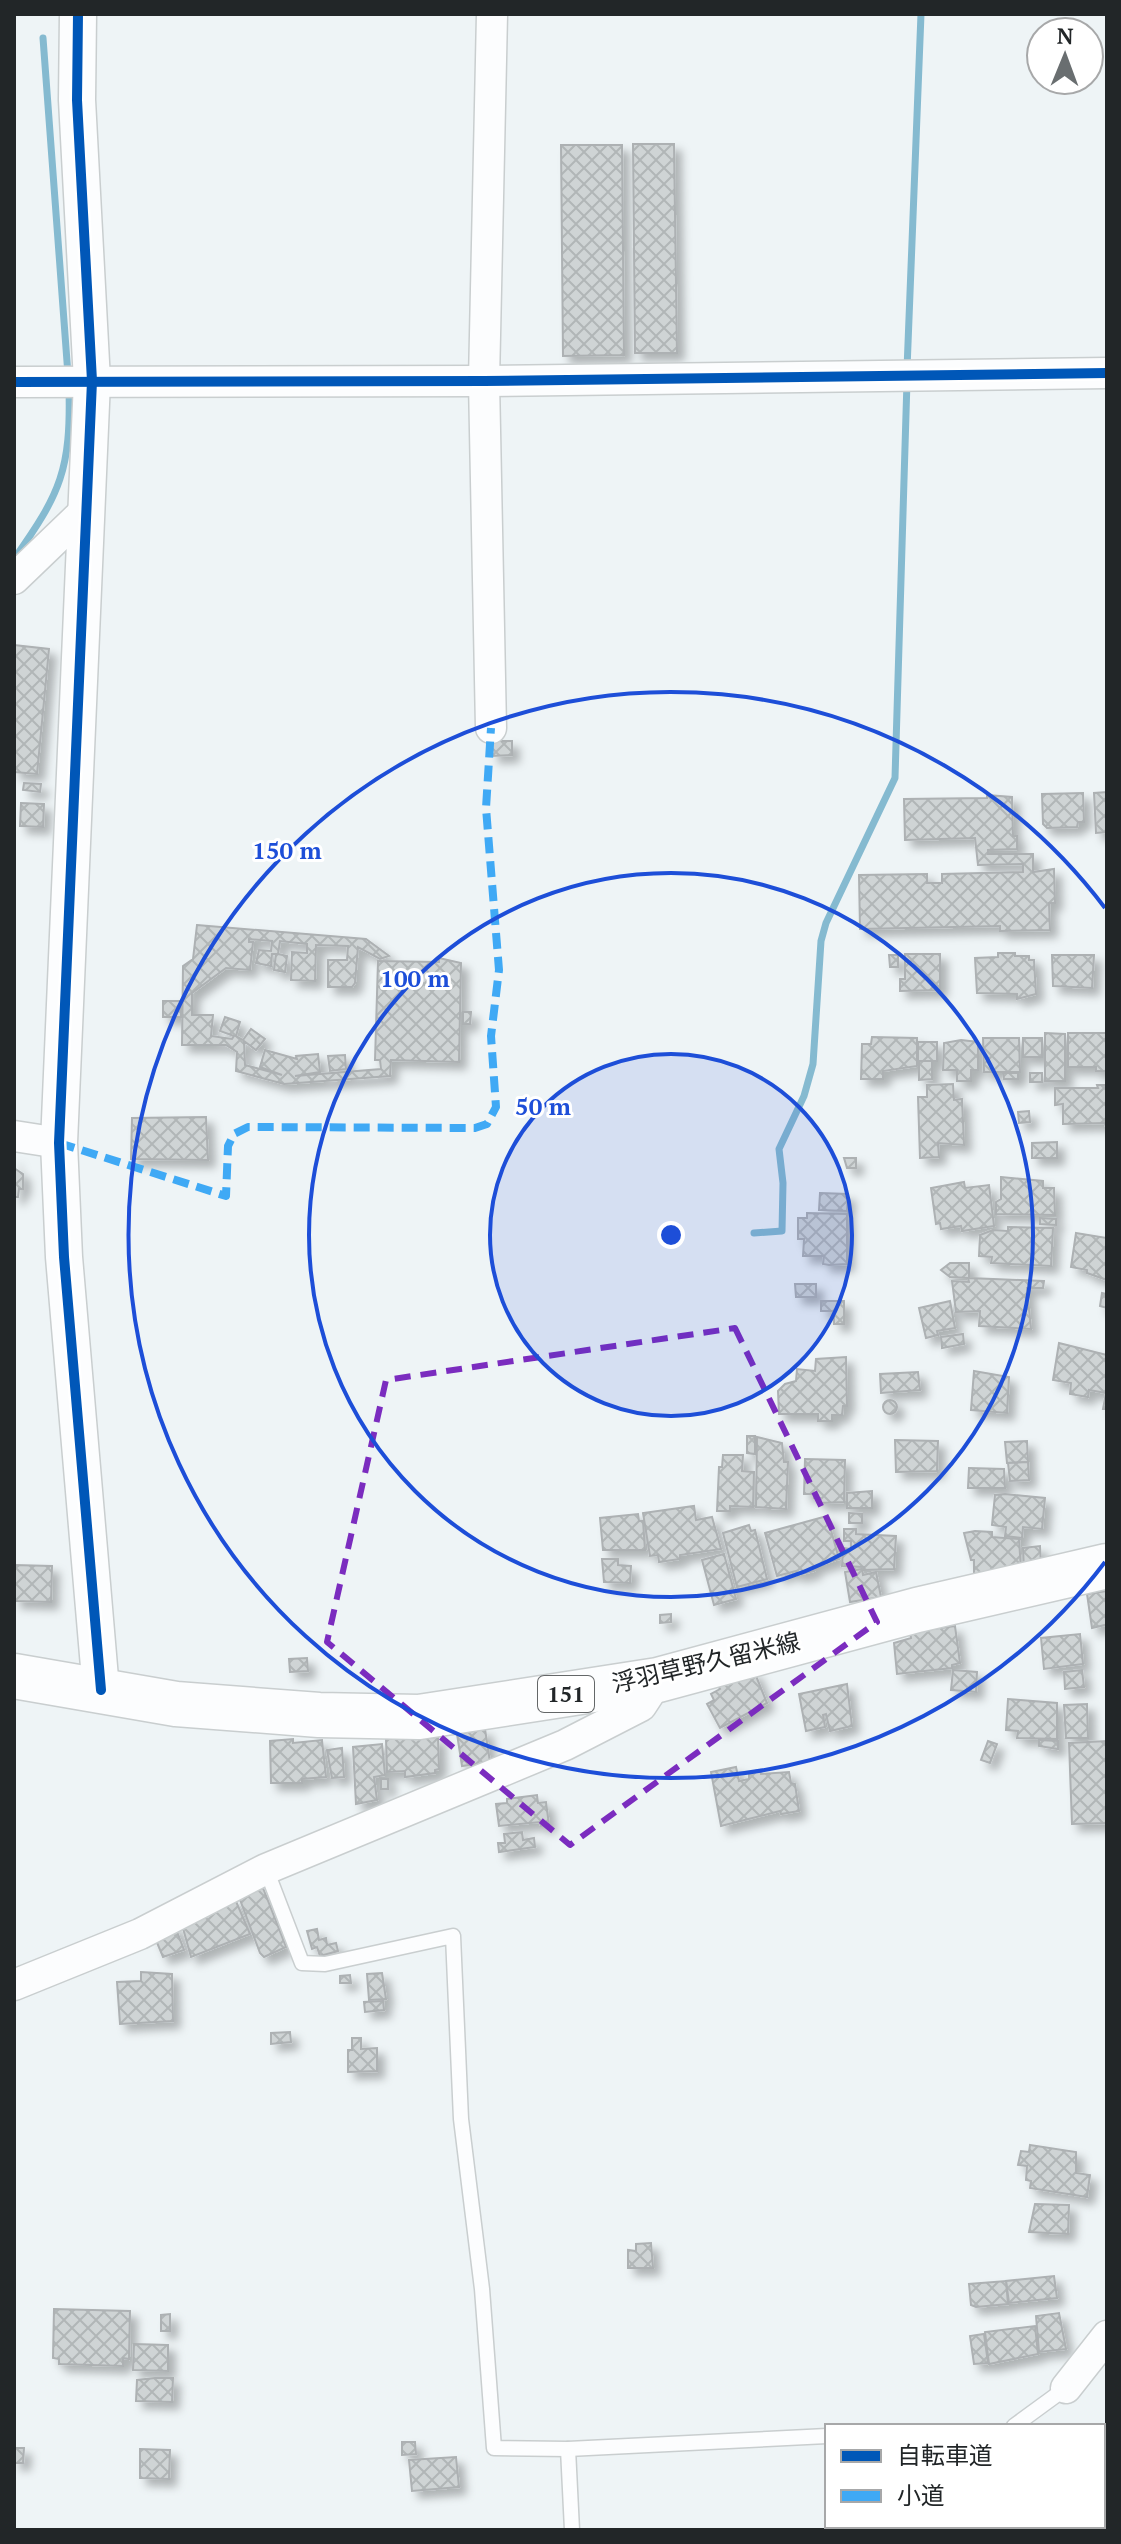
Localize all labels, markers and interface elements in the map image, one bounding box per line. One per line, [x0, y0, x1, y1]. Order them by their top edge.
north arrow [1025, 16, 1105, 96]
text: N [1057, 21, 1074, 50]
text: 150 m [252, 834, 322, 866]
text: 100 m [380, 962, 450, 994]
text: 50 m [515, 1090, 571, 1122]
centre of rings [657, 1221, 685, 1249]
street label: 浮羽草野久留米線 [609, 1625, 803, 1699]
road number: 151 [538, 1676, 594, 1712]
legend [825, 2424, 1105, 2528]
text: 自転車道 [897, 2439, 993, 2471]
text: 小道 [897, 2479, 945, 2511]

